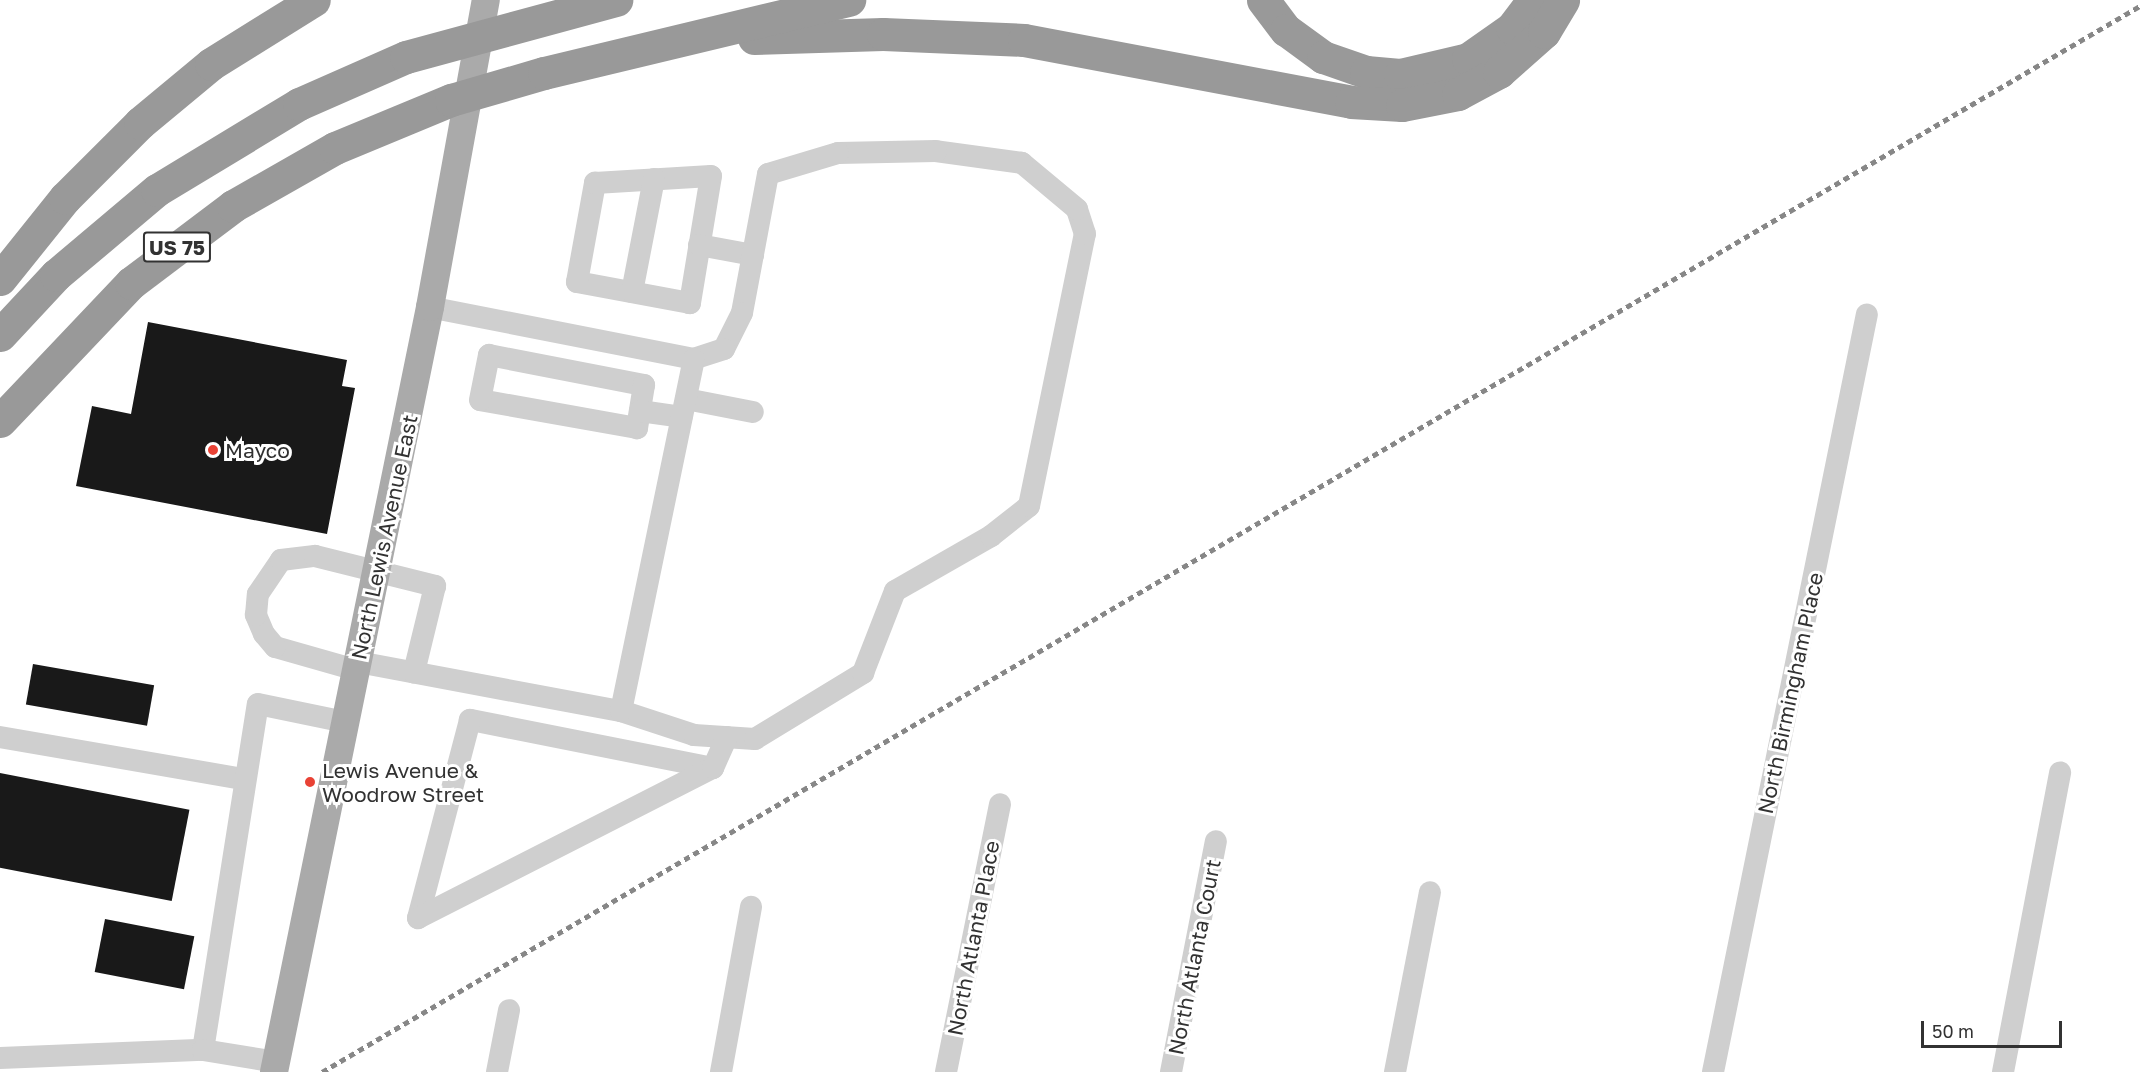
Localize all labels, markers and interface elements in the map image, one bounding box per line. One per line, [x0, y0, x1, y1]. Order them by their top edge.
road number: US 75 [142, 230, 212, 264]
street label: North Lewis Avenue East [346, 412, 422, 662]
place label: Mayco [225, 437, 290, 463]
marker: Mayco [206, 443, 220, 457]
street label: North Birmingham Place [1752, 570, 1828, 816]
place label: Lewis Avenue & Woodrow Street [322, 757, 484, 807]
marker: Lewis Avenue & Woodrow Street [303, 775, 317, 789]
street label: North Atlanta Place [942, 838, 1004, 1038]
street label: North Atlanta Court [1163, 857, 1225, 1057]
scale bar [1924, 1009, 2065, 1047]
text: 50 m [1932, 1020, 1974, 1042]

